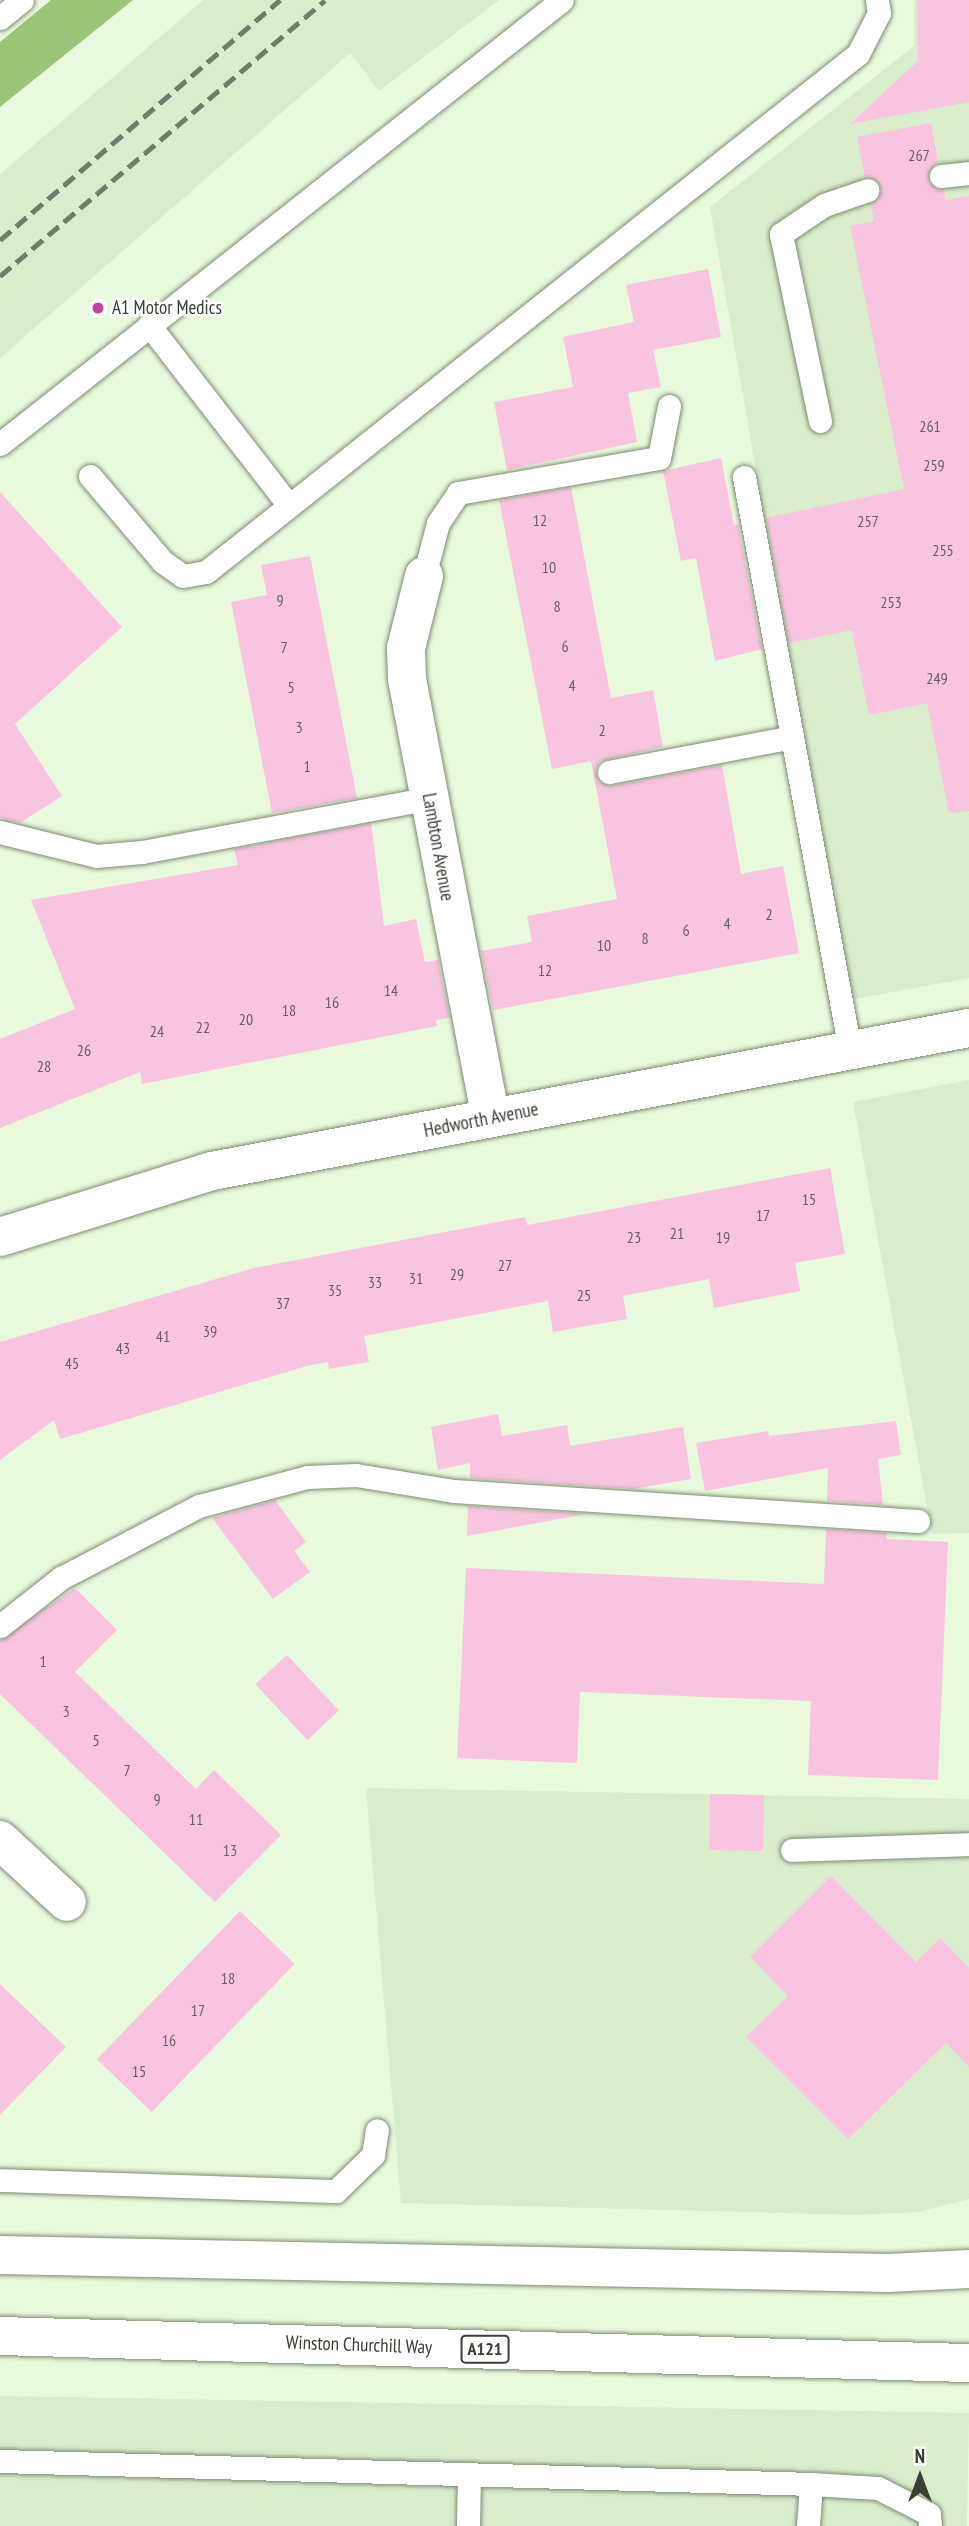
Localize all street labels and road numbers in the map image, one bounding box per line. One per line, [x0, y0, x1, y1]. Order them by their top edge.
street label: Lambton Avenue [417, 791, 459, 903]
street label: Hedworth Avenue [421, 1098, 541, 1142]
street label: Winston Churchill Way [285, 2331, 433, 2359]
road number: A121 [461, 2334, 510, 2364]

